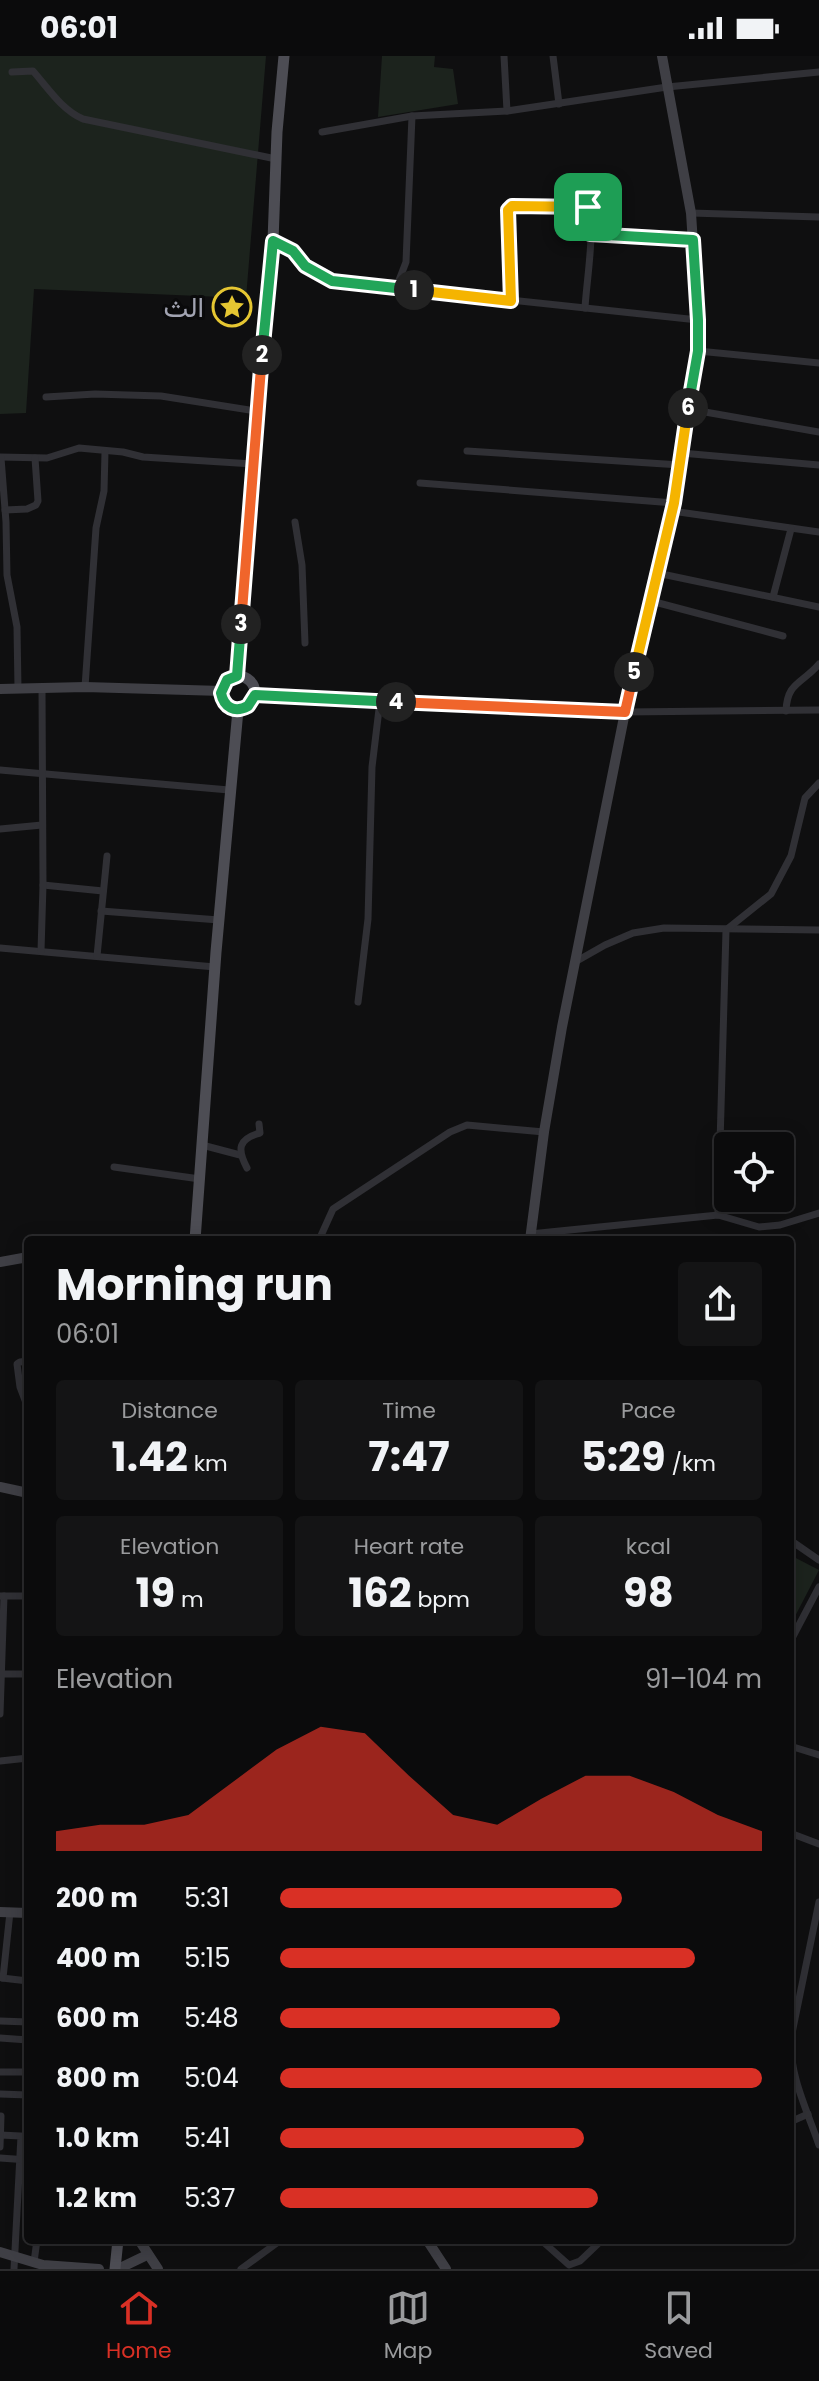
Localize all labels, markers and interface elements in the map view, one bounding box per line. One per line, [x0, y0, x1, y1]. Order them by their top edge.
text: 06:01 [40, 6, 118, 49]
pin [554, 173, 622, 241]
icon: arrive [566, 185, 610, 229]
pin: 1 [394, 270, 434, 310]
text: 1 [410, 274, 418, 305]
place icon: الث [211, 286, 253, 328]
place label: الث [163, 288, 204, 327]
pin: 2 [242, 335, 282, 375]
text: 2 [256, 339, 268, 370]
pin: 6 [668, 388, 708, 428]
text: 6 [681, 392, 695, 423]
pin: 3 [221, 604, 261, 644]
text: 3 [234, 608, 248, 639]
pin: 5 [614, 652, 654, 692]
text: 5 [627, 656, 641, 687]
pin: 4 [376, 682, 416, 722]
text: 4 [389, 686, 403, 717]
map controls [714, 1132, 794, 1212]
button: locate [714, 1132, 794, 1212]
text: Morning run [56, 1254, 333, 1315]
button: share [678, 1262, 762, 1346]
text: 06:01 [56, 1316, 119, 1352]
text: Distance [121, 1395, 218, 1426]
text: Time [382, 1395, 436, 1426]
text: Pace [621, 1395, 676, 1426]
text: 1.42 [112, 1429, 188, 1485]
text: 7:47 [368, 1429, 450, 1485]
text: 5:29 [581, 1429, 666, 1485]
text: km [188, 1448, 228, 1479]
text: /km [666, 1448, 716, 1479]
text: Elevation [120, 1531, 219, 1562]
text: Heart rate [354, 1531, 464, 1562]
text: kcal [626, 1531, 671, 1562]
text: 19 [136, 1565, 175, 1621]
text: 162 [348, 1565, 412, 1621]
text: 98 [623, 1565, 674, 1621]
text: m [175, 1584, 204, 1615]
text: bpm [412, 1584, 470, 1615]
text: Elevation [56, 1661, 173, 1697]
text: 91–104 m [645, 1661, 762, 1697]
text: 200 m [56, 1880, 138, 1916]
text: 5:31 [184, 1880, 230, 1916]
text: 400 m [56, 1940, 141, 1976]
text: 5:15 [184, 1940, 231, 1976]
text: 600 m [56, 2000, 140, 2036]
text: 5:48 [184, 2000, 239, 2036]
text: 800 m [56, 2060, 140, 2096]
text: 5:04 [184, 2060, 239, 2096]
text: 1.0 km [56, 2120, 139, 2156]
text: 5:41 [184, 2120, 231, 2156]
text: 1.2 km [56, 2180, 137, 2216]
text: 5:37 [184, 2180, 235, 2216]
tab: Home [106, 2286, 172, 2367]
tab: Map [384, 2286, 432, 2367]
tab: Saved [644, 2286, 713, 2367]

